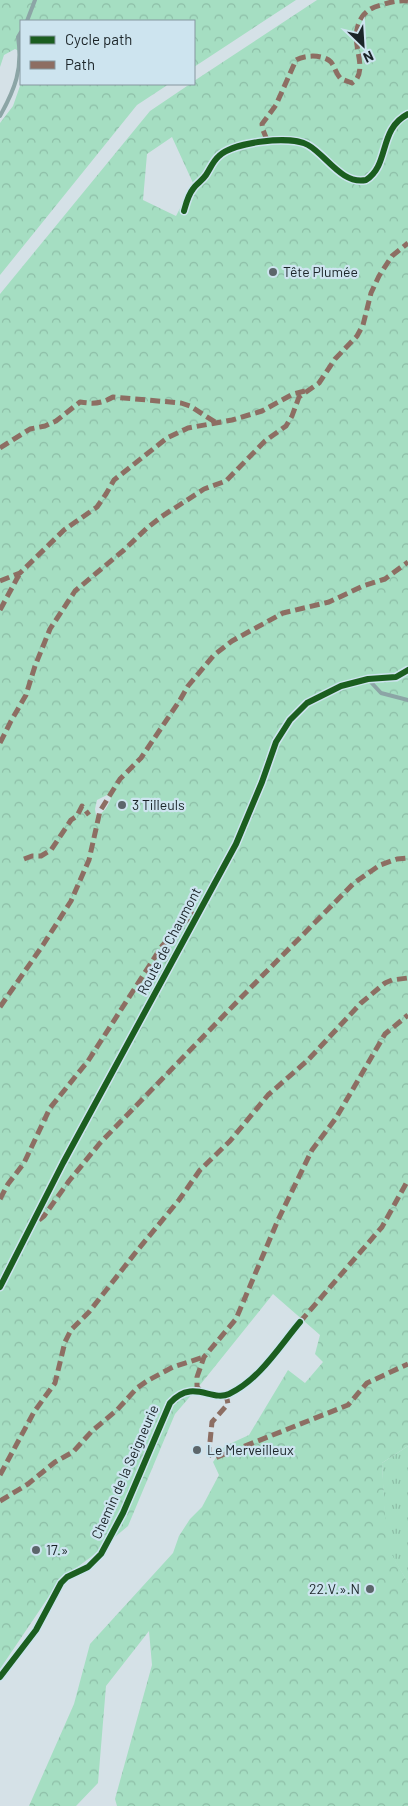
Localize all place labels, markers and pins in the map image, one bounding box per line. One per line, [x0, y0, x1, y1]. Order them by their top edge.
place label: Tête Plumée [283, 263, 358, 280]
marker: Tête Plumée [267, 266, 279, 278]
place label: 3 Tilleuls [132, 796, 185, 813]
marker: 3 Tilleuls [116, 799, 128, 811]
place label: Le Merveilleux [207, 1441, 294, 1458]
marker: Le Merveilleux [191, 1444, 203, 1456]
place label: 17.» [46, 1541, 68, 1558]
marker: 17.» [30, 1544, 42, 1556]
place label: 22.V.».N [309, 1580, 360, 1597]
marker: 22.V.».N [364, 1583, 376, 1595]

